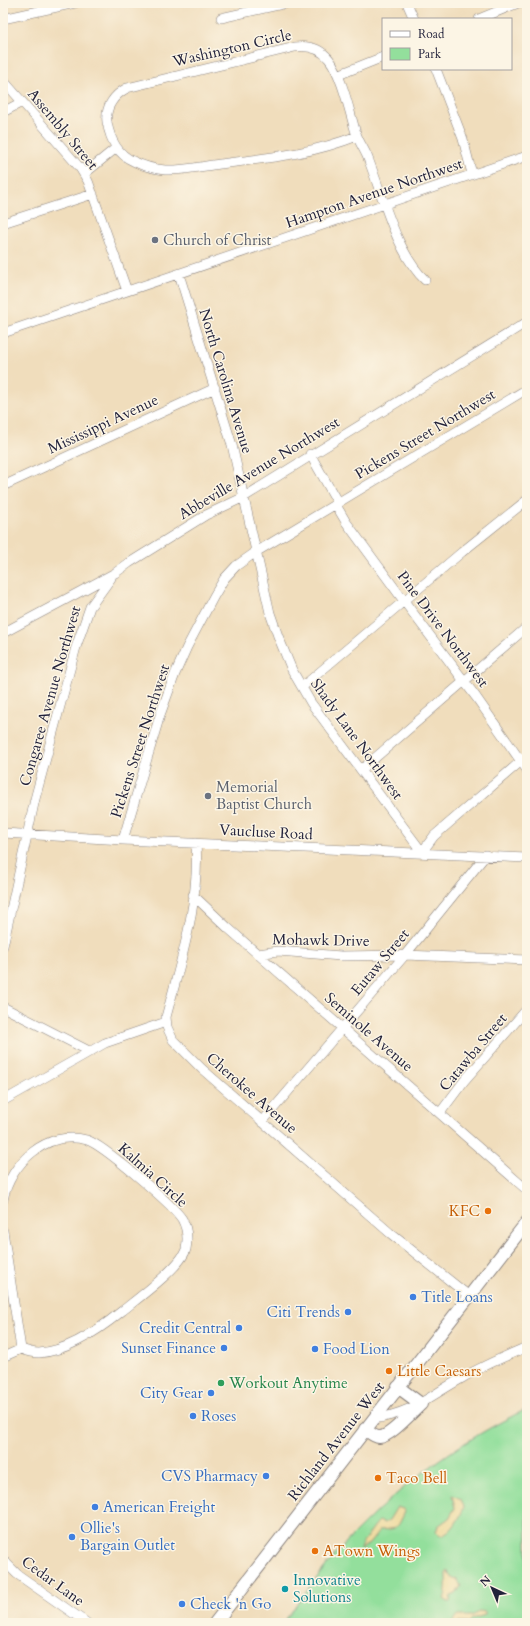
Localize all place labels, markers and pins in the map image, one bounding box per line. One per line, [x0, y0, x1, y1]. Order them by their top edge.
place label: Church of Christ [163, 230, 272, 250]
marker: Church of Christ [150, 235, 160, 245]
place label: Memorial Baptist Church [216, 777, 313, 814]
marker: Memorial Baptist Church [203, 791, 213, 801]
place label: KFC [449, 1201, 480, 1221]
marker: KFC [483, 1206, 493, 1216]
place label: Title Loans [421, 1287, 493, 1307]
marker: Title Loans [408, 1292, 418, 1302]
place label: Citi Trends [267, 1302, 340, 1322]
marker: Citi Trends [343, 1307, 353, 1317]
place label: Credit Central [139, 1318, 231, 1338]
marker: Credit Central [234, 1323, 244, 1333]
place label: Sunset Finance [121, 1338, 216, 1358]
place label: Food Lion [323, 1339, 390, 1359]
marker: Sunset Finance [219, 1343, 229, 1353]
marker: Food Lion [310, 1344, 320, 1354]
place label: Little Caesars [397, 1361, 481, 1381]
marker: Little Caesars [384, 1366, 394, 1376]
place label: Workout Anytime [228, 1373, 348, 1393]
marker: Workout Anytime [216, 1378, 226, 1388]
place label: City Gear [140, 1383, 204, 1403]
marker: City Gear [206, 1388, 216, 1398]
place label: Roses [201, 1406, 236, 1426]
marker: Roses [188, 1411, 198, 1421]
place label: CVS Pharmacy [161, 1466, 258, 1486]
place label: Taco Bell [386, 1468, 447, 1488]
marker: CVS Pharmacy [261, 1471, 271, 1481]
marker: Taco Bell [373, 1473, 383, 1483]
place label: American Freight [103, 1497, 215, 1517]
marker: American Freight [90, 1502, 100, 1512]
place label: Ollie's Bargain Outlet [80, 1518, 175, 1555]
marker: Ollie's Bargain Outlet [67, 1532, 77, 1542]
place label: ATown Wings [323, 1541, 420, 1561]
marker: ATown Wings [310, 1546, 320, 1556]
place label: Innovative Solutions [293, 1570, 361, 1607]
marker: Innovative Solutions [280, 1584, 290, 1594]
place label: Check 'n Go [190, 1594, 271, 1614]
marker: Check 'n Go [177, 1599, 187, 1609]

